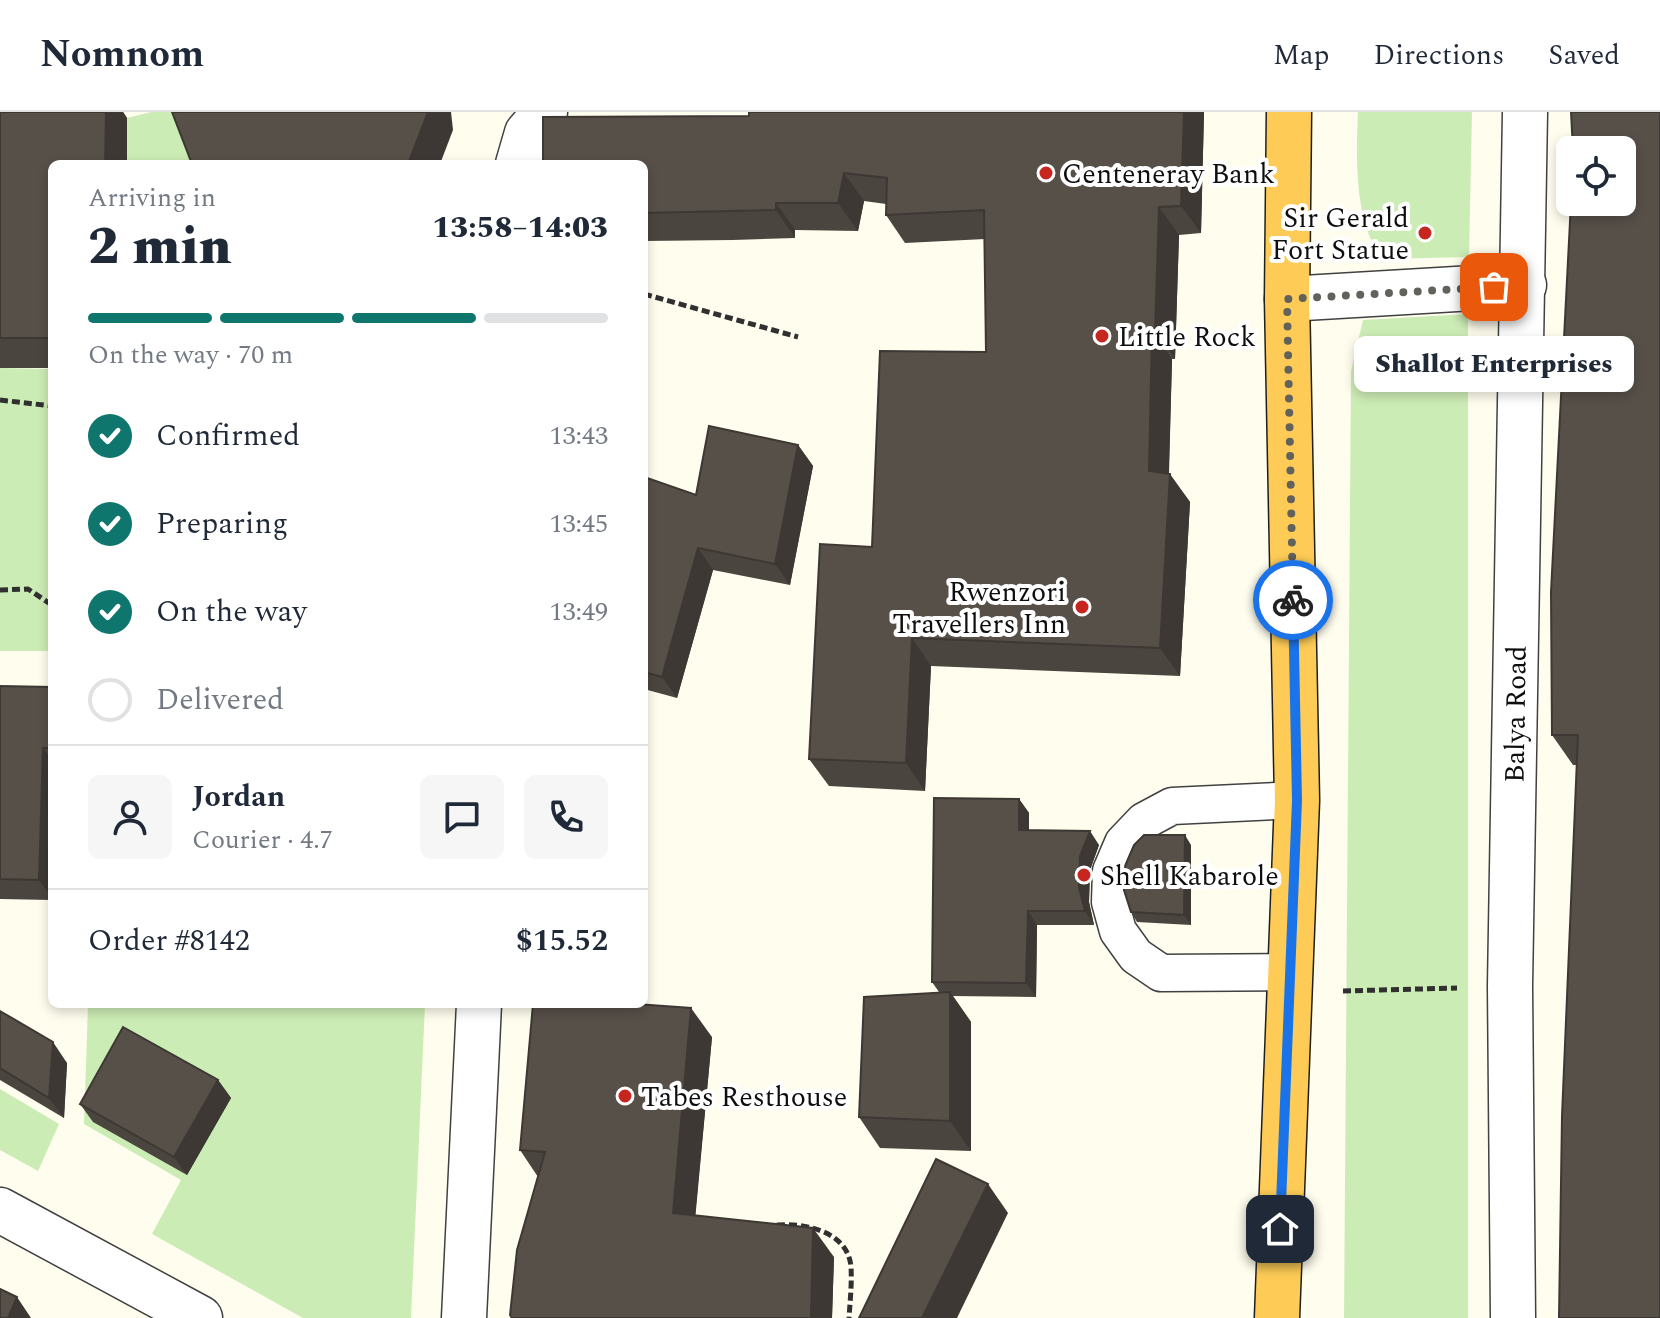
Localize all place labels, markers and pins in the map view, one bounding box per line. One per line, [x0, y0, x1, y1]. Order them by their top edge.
place label: Centeneray Bank [1062, 153, 1275, 196]
marker: Centeneray Bank [1037, 164, 1055, 182]
place label: Sir Gerald Fort Statue [1272, 197, 1409, 272]
marker: Sir Gerald Fort Statue [1416, 224, 1434, 242]
pin [1460, 253, 1528, 321]
place label: Little Rock [1118, 316, 1256, 359]
marker: Little Rock [1093, 327, 1111, 345]
callout: Shallot Enterprises [1354, 335, 1634, 391]
place label: Rwenzori Travellers Inn [892, 571, 1066, 646]
marker: Rwenzori Travellers Inn [1073, 598, 1091, 616]
place label: Shell Kabarole [1100, 855, 1279, 898]
marker: Shell Kabarole [1075, 866, 1093, 884]
place label: Tabes Resthouse [641, 1076, 847, 1119]
marker: Tabes Resthouse [616, 1087, 634, 1105]
pin [1246, 1195, 1314, 1263]

